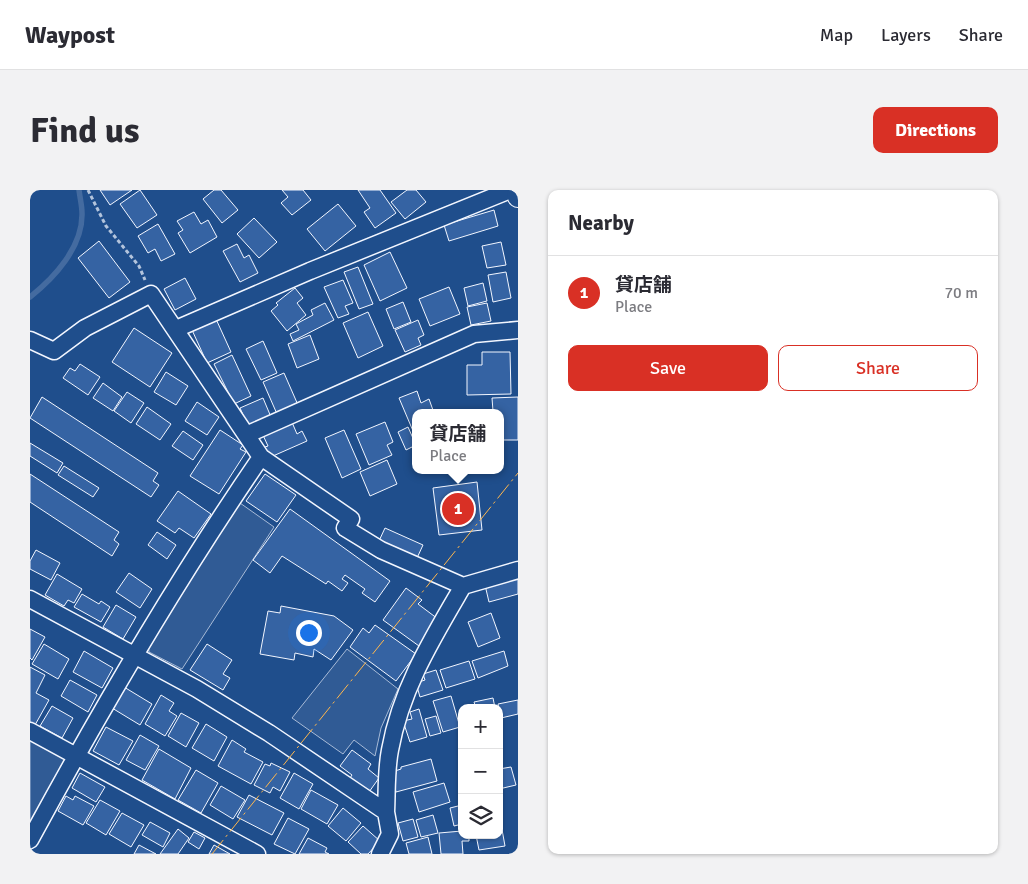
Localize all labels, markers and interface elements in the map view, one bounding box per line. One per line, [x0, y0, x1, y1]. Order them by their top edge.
text: Waypost [25, 20, 115, 50]
text: Map [820, 24, 853, 46]
text: Layers [881, 24, 931, 46]
text: Share [959, 24, 1003, 46]
button: Directions [873, 107, 998, 153]
text: Find us [30, 109, 140, 152]
text: Nearby [568, 210, 634, 236]
text: 貸店舗 [615, 273, 672, 297]
text: 1 [580, 283, 588, 303]
text: 70 m [944, 283, 978, 303]
text: Place [615, 297, 652, 317]
button: Save [568, 345, 768, 391]
button: Share [778, 345, 978, 391]
popup [412, 409, 504, 474]
text: 貸店舗 [429, 422, 487, 446]
text: Place [429, 446, 467, 466]
pin: 1 [442, 490, 474, 528]
your location [296, 620, 322, 646]
map controls [458, 704, 503, 839]
button: + [458, 704, 503, 749]
button: − [458, 749, 503, 794]
button: layers [458, 794, 503, 839]

